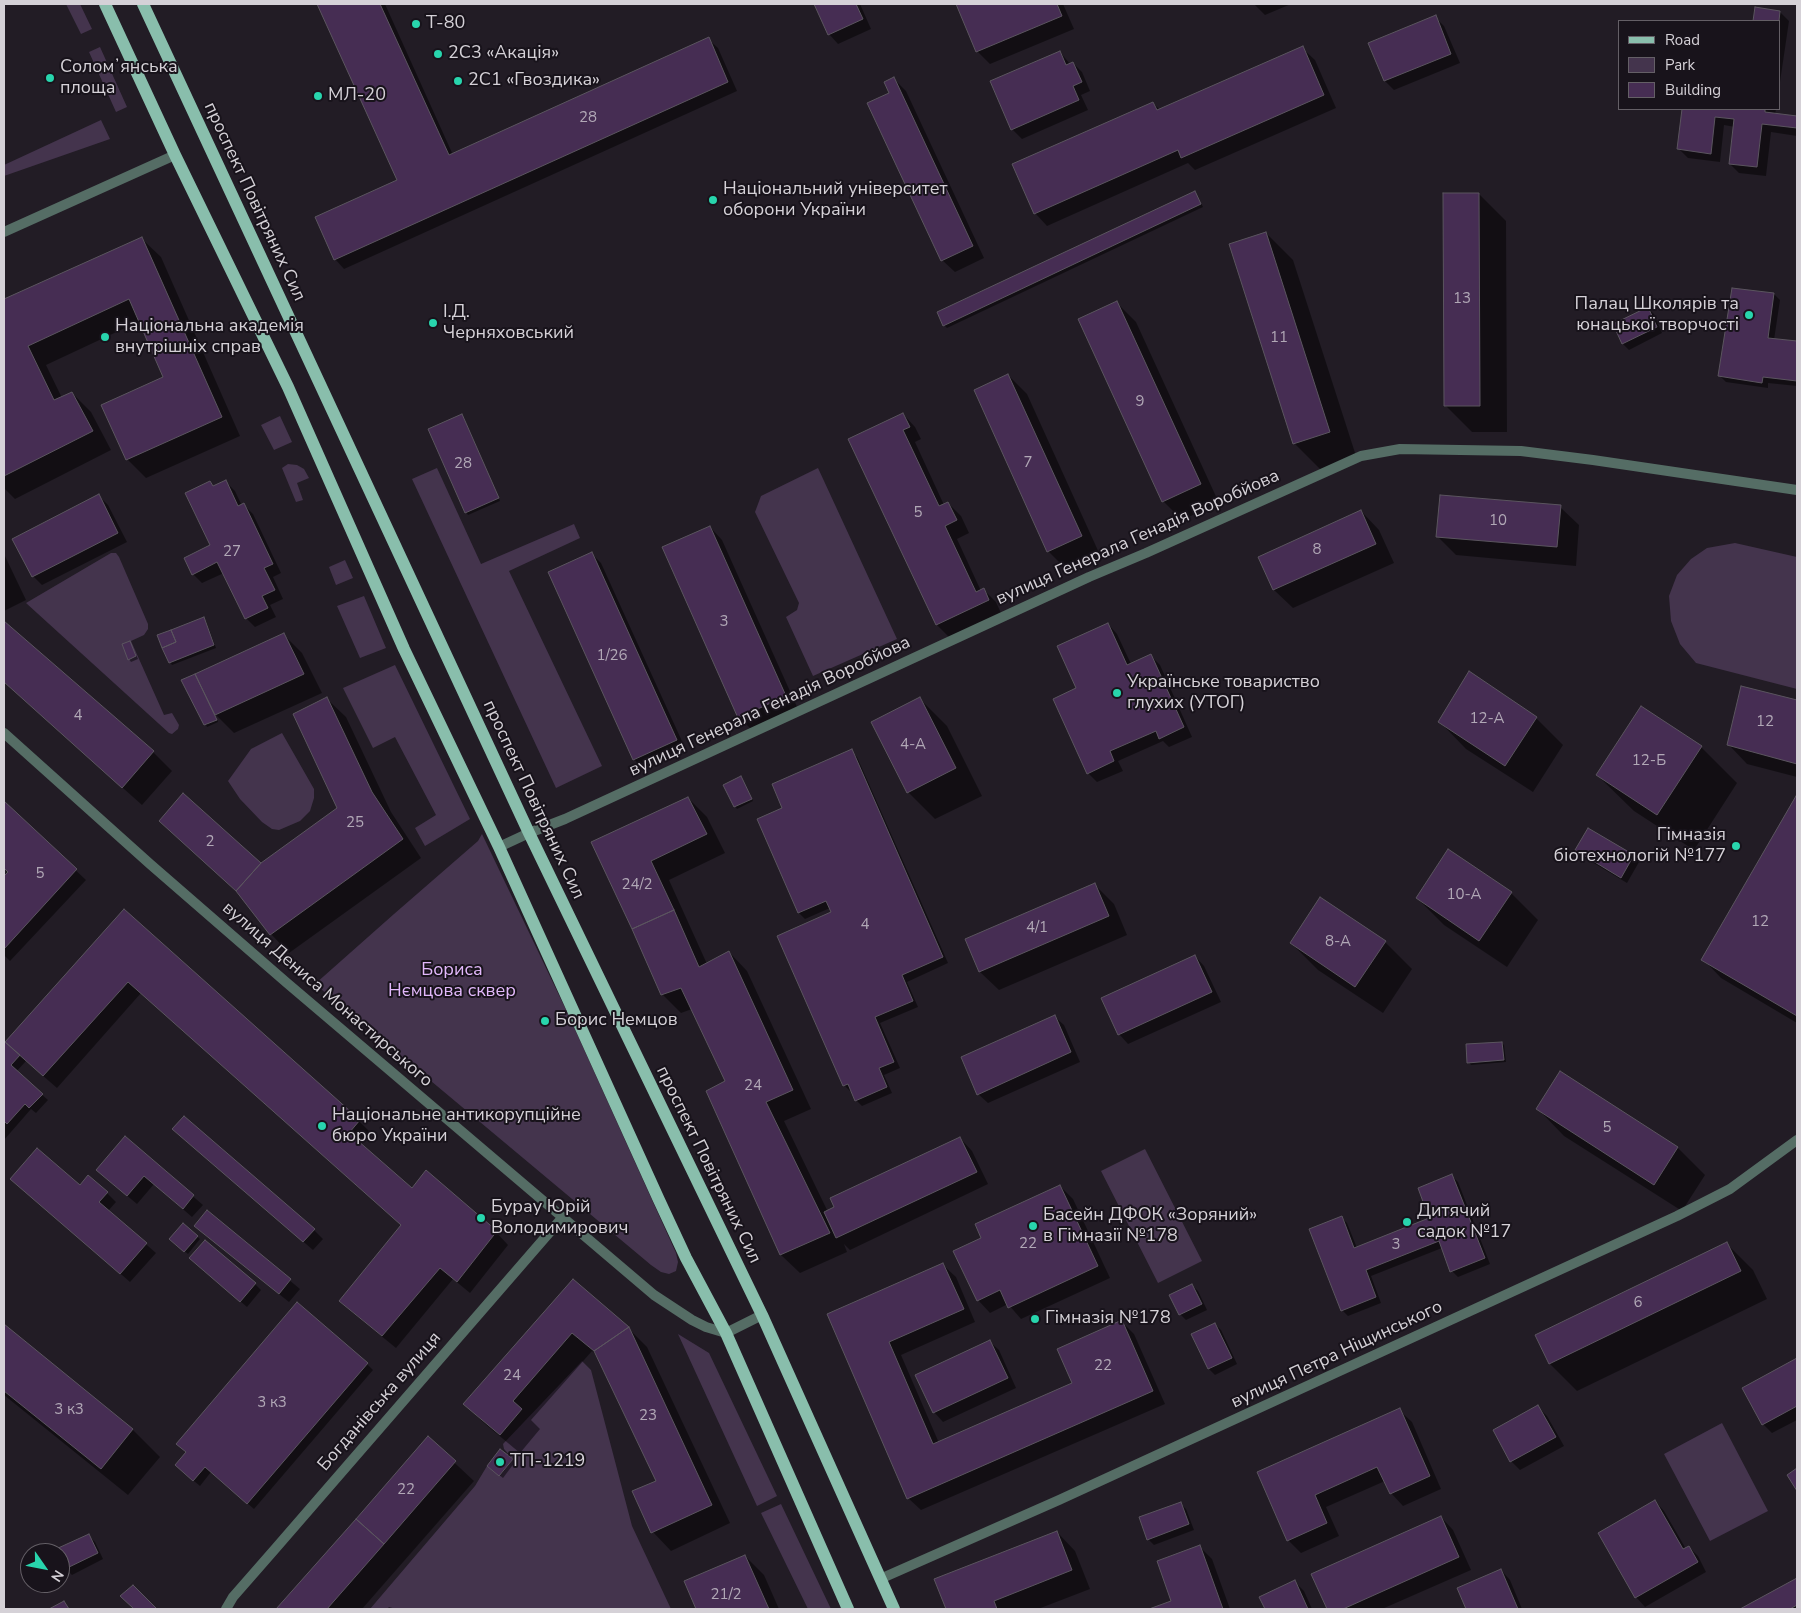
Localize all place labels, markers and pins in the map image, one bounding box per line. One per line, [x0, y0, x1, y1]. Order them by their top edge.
place label: Т-80 [426, 13, 465, 35]
marker: Т-80 [410, 18, 422, 30]
place label: 2С3 «Акація» [448, 43, 559, 65]
marker: 2С3 «Акація» [432, 48, 444, 60]
place label: Соломʼянська площа [60, 57, 178, 100]
place label: 2С1 «Гвоздика» [468, 70, 600, 92]
marker: Соломʼянська площа [44, 72, 56, 84]
marker: 2С1 «Гвоздика» [452, 75, 464, 87]
place label: МЛ-20 [328, 85, 386, 107]
marker: МЛ-20 [312, 90, 324, 102]
place label: Національний університет оборони України [723, 179, 948, 222]
marker: Національний університет оборони України [707, 194, 719, 206]
place label: Палац Школярів та юнацької творчості [1575, 294, 1739, 336]
place label: І.Д. Черняховський [443, 302, 574, 344]
marker: Палац Школярів та юнацької творчості [1743, 309, 1755, 321]
place label: Національна академія внутрішніх справ [115, 316, 304, 358]
marker: І.Д. Черняховський [427, 317, 439, 329]
marker: Національна академія внутрішніх справ [99, 331, 111, 343]
place label: Українське товариство глухих (УТОГ) [1127, 672, 1320, 714]
marker: Українське товариство глухих (УТОГ) [1111, 687, 1123, 699]
place label: Гімназія біотехнологій №177 [1554, 825, 1726, 868]
marker: Гімназія біотехнологій №177 [1730, 840, 1742, 852]
place label: Борис Немцов [555, 1010, 678, 1032]
marker: Борис Немцов [539, 1015, 551, 1027]
place label: Національне антикорупційне бюро України [332, 1105, 581, 1148]
marker: Національне антикорупційне бюро України [316, 1120, 328, 1132]
place label: Бурау Юрій Володимирович [491, 1197, 628, 1240]
place label: Дитячий садок №17 [1417, 1201, 1511, 1244]
place label: Басейн ДФОК «Зоряний» в Гімназії №178 [1043, 1205, 1257, 1248]
marker: Бурау Юрій Володимирович [475, 1212, 487, 1224]
marker: Дитячий садок №17 [1401, 1216, 1413, 1228]
marker: Басейн ДФОК «Зоряний» в Гімназії №178 [1027, 1220, 1039, 1232]
place label: Гімназія №178 [1045, 1308, 1171, 1330]
marker: Гімназія №178 [1029, 1313, 1041, 1325]
place label: ТП-1219 [510, 1451, 585, 1473]
marker: ТП-1219 [494, 1456, 506, 1468]

